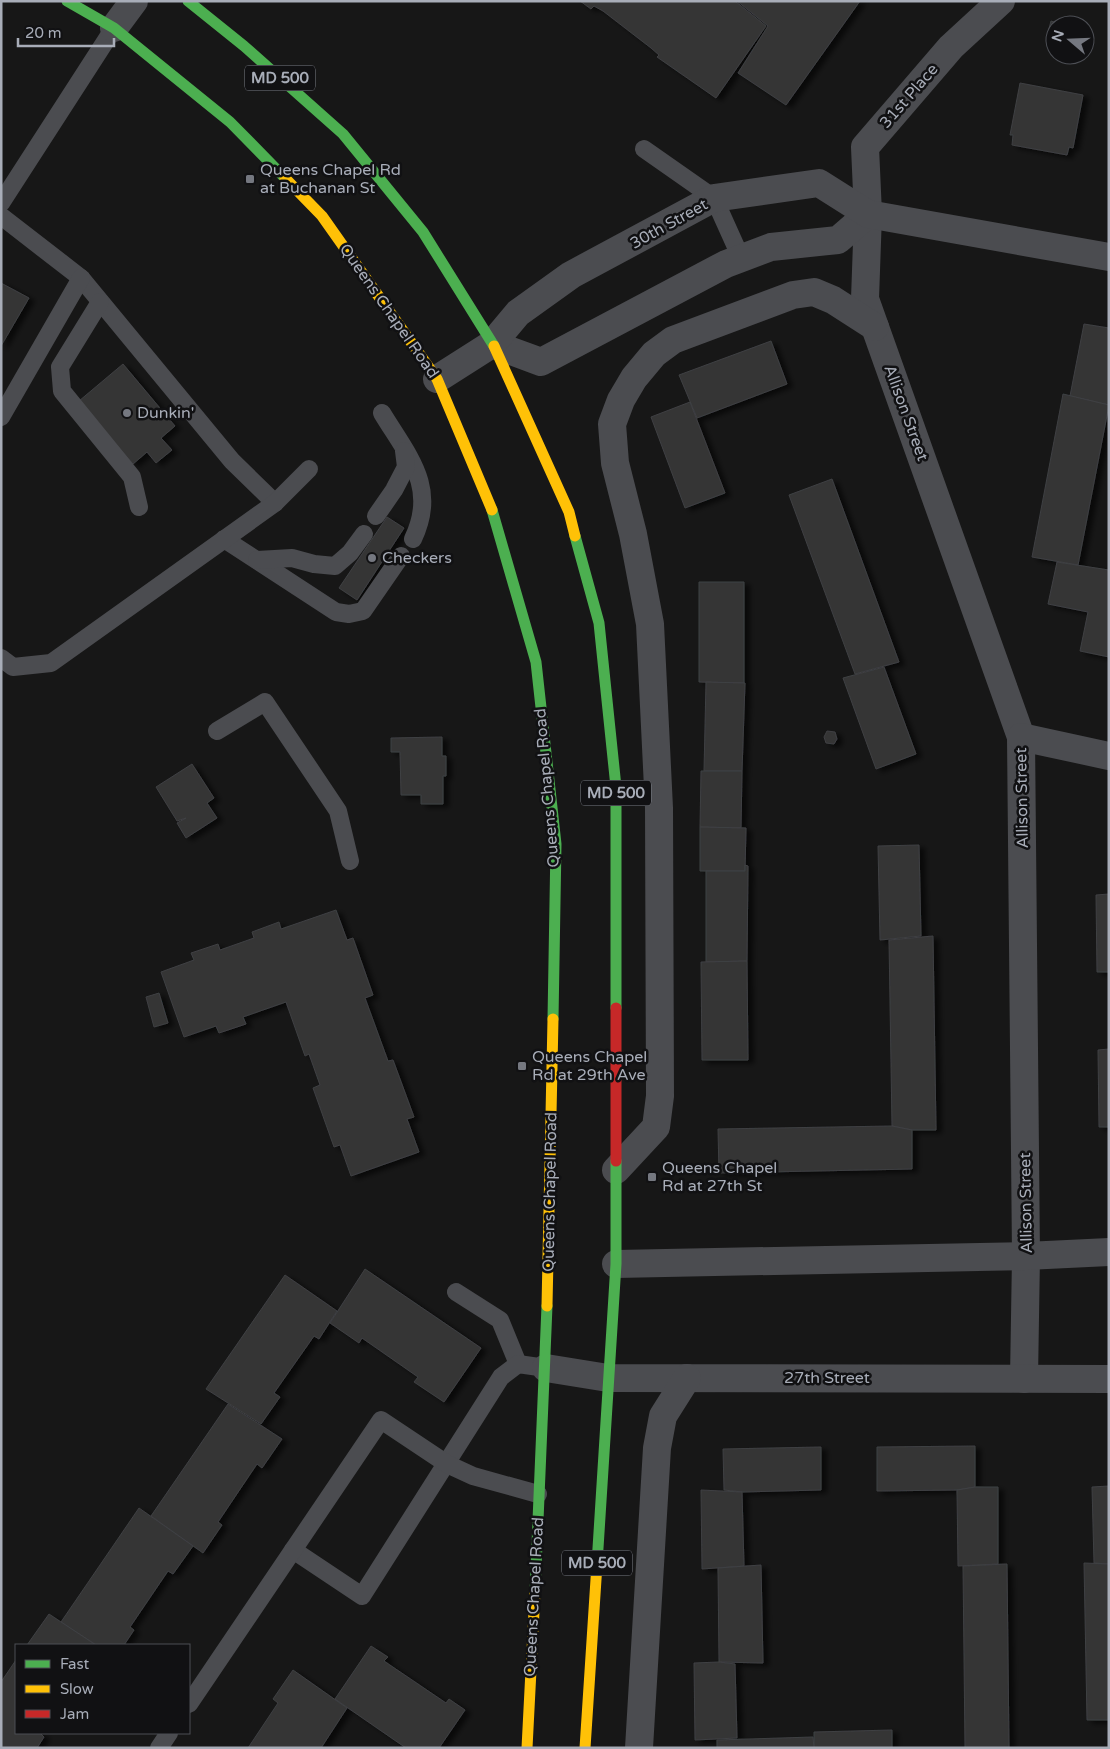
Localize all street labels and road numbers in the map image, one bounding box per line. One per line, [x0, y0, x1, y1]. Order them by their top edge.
street label: 31st Place [875, 60, 943, 132]
road number: MD 500 [245, 66, 315, 90]
street label: 30th Street [627, 194, 711, 254]
street label: Queens Chapel Road [335, 240, 443, 382]
street label: Allison Street [879, 362, 933, 464]
street label: Queens Chapel Road [530, 708, 564, 868]
street label: Allison Street [1011, 747, 1033, 849]
road number: MD 500 [581, 780, 651, 806]
street label: Queens Chapel Road [539, 1112, 561, 1272]
street label: Allison Street [1015, 1152, 1037, 1254]
street label: 27th Street [784, 1368, 870, 1388]
street label: Queens Chapel Road [520, 1517, 548, 1677]
road number: MD 500 [562, 1550, 632, 1576]

